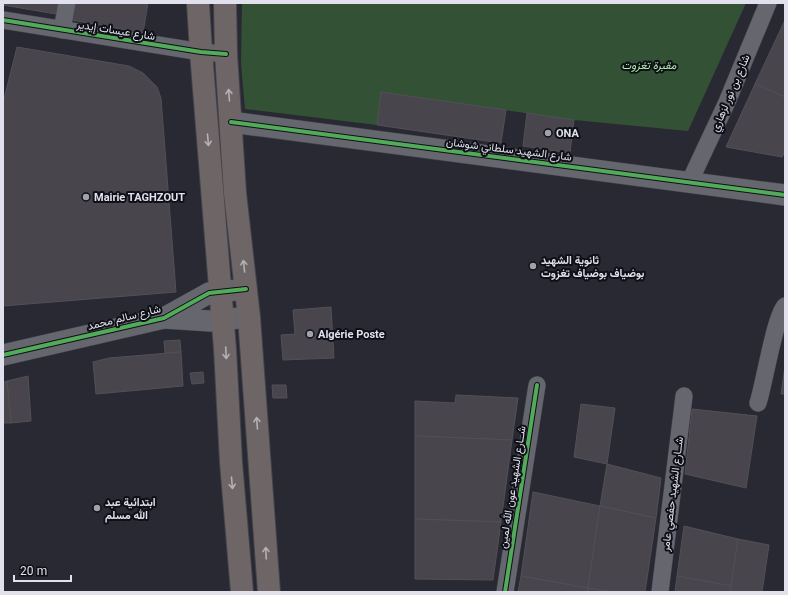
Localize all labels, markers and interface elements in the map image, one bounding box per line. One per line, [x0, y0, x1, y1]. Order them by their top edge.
street label: شارع عيسات إيدير [74, 17, 157, 46]
street label: شارع بن نور لزهاري [707, 52, 755, 135]
park label: مقبرة تغزوت [622, 58, 677, 75]
one-way arrow [226, 89, 233, 102]
place label: ONA [556, 126, 579, 143]
marker: ONA [543, 128, 553, 138]
one-way arrow [205, 133, 212, 146]
street label: شارع الشهيد سلطاني شوشان [445, 134, 573, 167]
place label: Mairie TAGHZOUT [94, 190, 185, 207]
marker: Mairie TAGHZOUT [81, 192, 91, 202]
place label: ثانوية الشهيد بوضياف بوضياف تغزوت [541, 253, 644, 283]
one-way arrow [240, 260, 247, 273]
marker: ثانوية الشهيد بوضياف بوضياف تغزوت [528, 261, 538, 271]
street label: شارع سالم محمد [86, 301, 163, 336]
place label: Algérie Poste [318, 327, 385, 344]
marker: Algérie Poste [305, 329, 315, 339]
one-way arrow [222, 346, 229, 359]
one-way arrow [254, 417, 261, 430]
street label: شــارع الشهيد عون الله لمين [495, 424, 532, 550]
street label: شــارع الشهيد حفصي عامر [658, 435, 689, 554]
one-way arrow [229, 476, 236, 489]
place label: ابتدائية عبد الله مسلم [105, 495, 156, 525]
marker: ابتدائية عبد الله مسلم [92, 503, 102, 513]
one-way arrow [263, 547, 270, 560]
scale bar [14, 557, 71, 583]
text: 20 m [20, 563, 47, 581]

